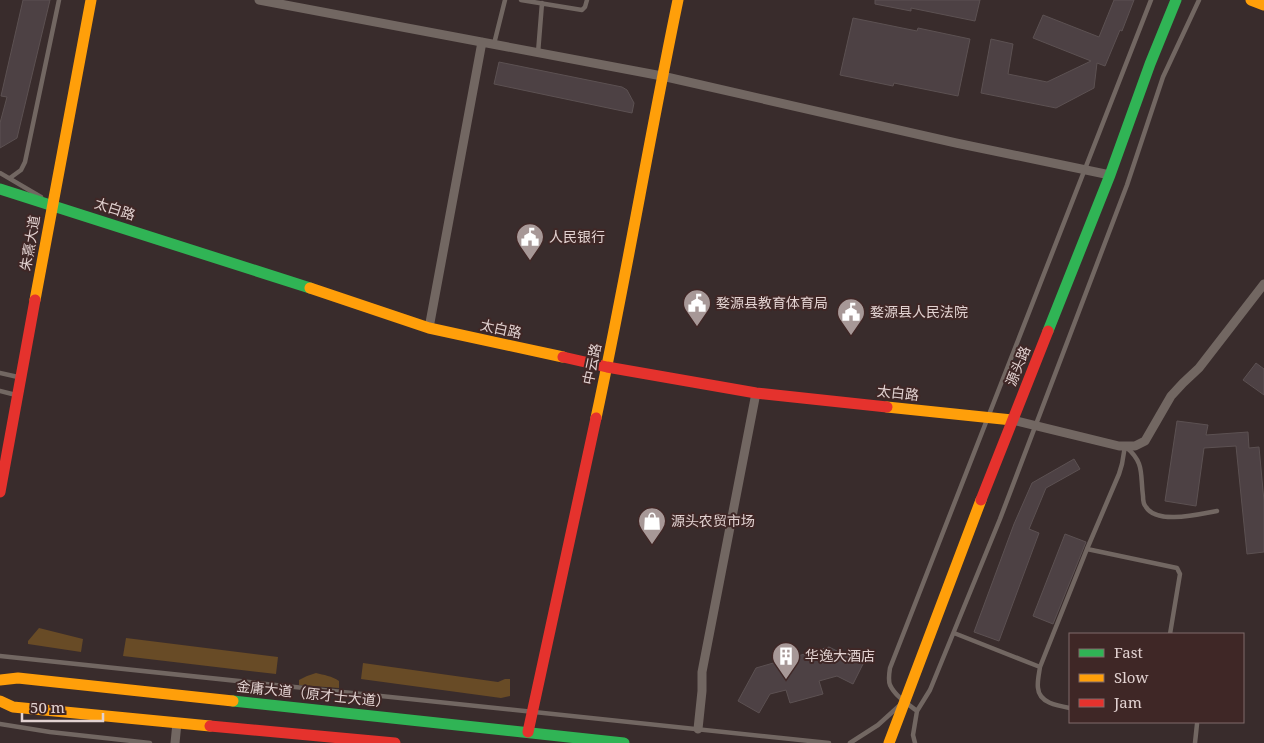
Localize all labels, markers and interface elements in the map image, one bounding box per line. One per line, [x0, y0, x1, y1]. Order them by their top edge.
street label: 太白路 [92, 193, 138, 224]
street label: 朱熹大道 [15, 214, 44, 272]
public building icon: 人民银行 [515, 222, 545, 261]
place label: 人民银行 [549, 227, 605, 246]
public building icon: 婺源县教育体育局 [682, 288, 712, 327]
place label: 婺源县教育体育局 [716, 293, 828, 312]
public building icon: 婺源县人民法院 [836, 297, 866, 336]
place label: 婺源县人民法院 [870, 302, 968, 321]
street label: 太白路 [479, 315, 524, 342]
street label: 中云路 [578, 341, 605, 386]
street label: 源头路 [1001, 343, 1034, 389]
street label: 太白路 [876, 381, 920, 404]
shop icon: 源头农贸市场 [637, 506, 667, 545]
place label: 源头农贸市场 [671, 511, 755, 530]
legend [1069, 633, 1244, 723]
building icon: 华逸大酒店 [771, 641, 801, 680]
text: Fast [1114, 642, 1143, 662]
place label: 华逸大酒店 [805, 646, 875, 665]
text: Slow [1114, 667, 1148, 687]
street label: 金庸大道（原才士大道） [235, 676, 391, 711]
scale bar [22, 690, 104, 722]
text: Jam [1113, 692, 1142, 712]
text: 50 m [30, 697, 65, 717]

